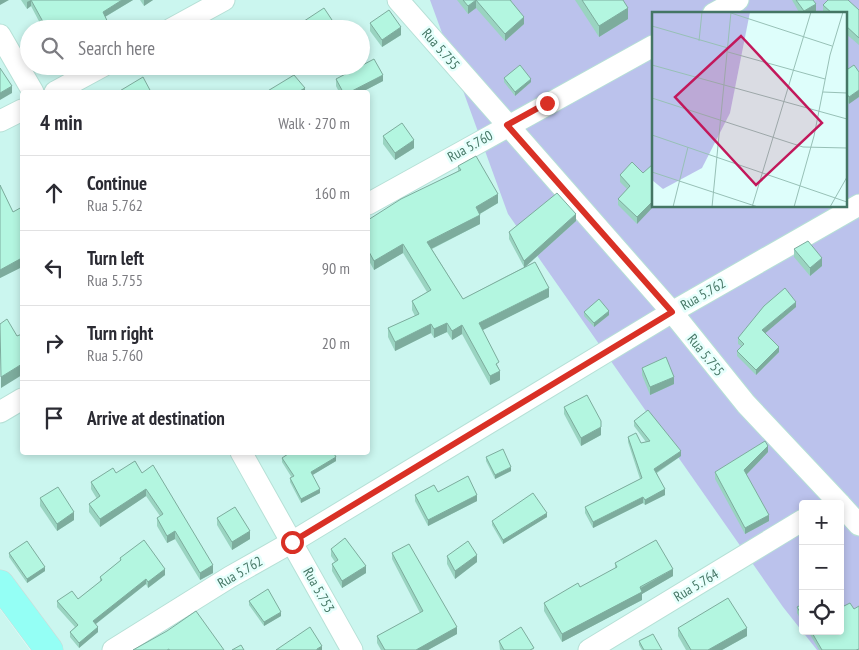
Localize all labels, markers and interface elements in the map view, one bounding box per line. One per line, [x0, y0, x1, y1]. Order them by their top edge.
inset map [652, 12, 846, 208]
search box [20, 20, 370, 75]
street label: Rua 5.755 [418, 25, 464, 73]
icon: search [38, 34, 66, 62]
text: Search here [78, 36, 155, 60]
route end [536, 92, 559, 115]
text: 4 min [40, 109, 82, 136]
text: Walk · 270 m [278, 113, 350, 133]
street label: Rua 5.760 [444, 126, 496, 166]
text: Continue [87, 171, 147, 195]
icon: ahead [40, 179, 68, 207]
text: 160 m [315, 183, 350, 203]
text: Rua 5.762 [87, 195, 143, 215]
text: Turn left [87, 246, 144, 270]
icon: left [40, 254, 68, 282]
text: 90 m [322, 258, 350, 278]
text: Rua 5.755 [87, 270, 143, 290]
street label: Rua 5.762 [677, 274, 729, 314]
text: Turn right [87, 321, 153, 345]
icon: right [40, 329, 68, 357]
street label: Rua 5.755 [684, 330, 728, 380]
text: 20 m [322, 333, 350, 353]
text: Rua 5.760 [87, 345, 143, 365]
icon: arrive [40, 404, 68, 432]
text: Arrive at destination [87, 406, 225, 430]
map controls [799, 500, 844, 635]
button: + [799, 500, 844, 545]
route start [281, 531, 304, 554]
button: − [799, 545, 844, 590]
street label: Rua 5.762 [214, 552, 266, 592]
street label: Rua 5.753 [299, 564, 339, 616]
street label: Rua 5.764 [670, 564, 722, 605]
button: locate [799, 590, 844, 635]

